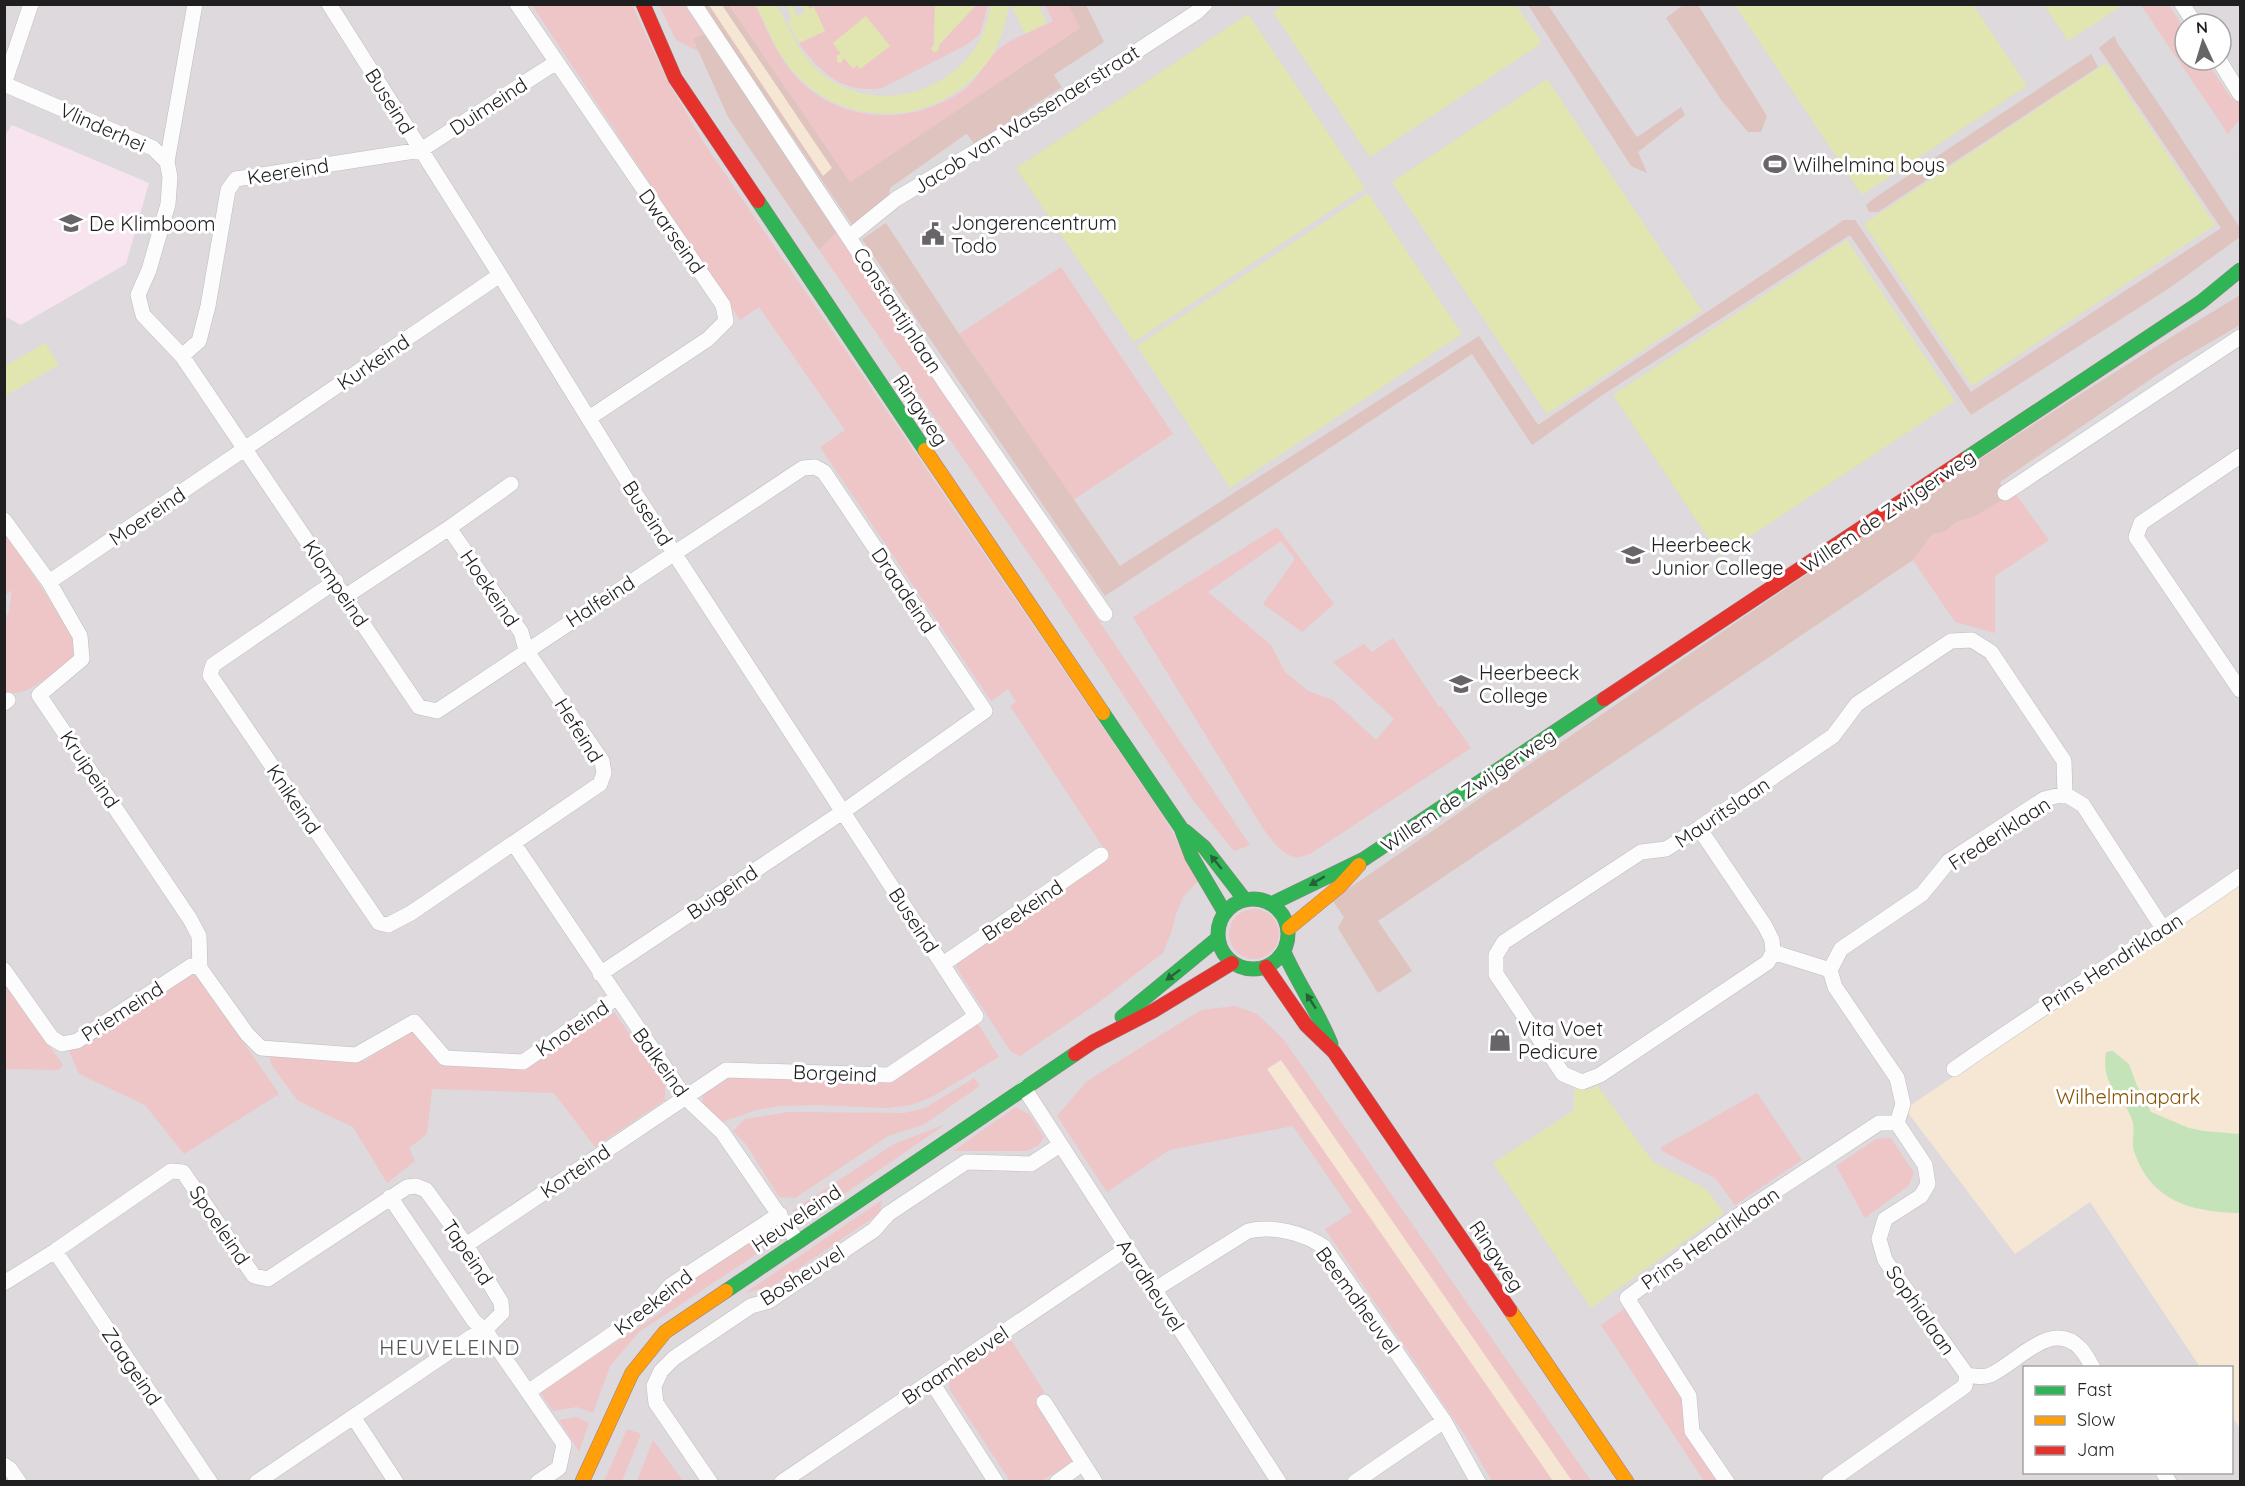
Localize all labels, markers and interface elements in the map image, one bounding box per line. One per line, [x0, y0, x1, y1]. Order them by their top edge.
north arrow [2173, 12, 2233, 72]
text: N [2195, 17, 2209, 37]
street label: Jacob van Wassenaerstraat [908, 39, 1144, 199]
street label: Buseind [360, 63, 420, 139]
street label: Duimeind [444, 72, 532, 140]
street label: Vlinderhei [56, 97, 150, 157]
sports icon: Wilhelmina boys [1762, 151, 1788, 177]
street label: Keereind [245, 152, 331, 190]
place label: Wilhelmina boys [1793, 152, 1945, 177]
street label: Dwarseind [634, 184, 710, 278]
school or university icon: De Klimboom [58, 210, 84, 236]
place label: Jongerencentrum Todo [951, 210, 1117, 258]
place label: De Klimboom [89, 211, 215, 236]
public building icon: Jongerencentrum Todo [920, 221, 946, 247]
street label: Constantijnlaan [848, 242, 948, 378]
street label: Kurkeind [332, 329, 414, 395]
street label: Ringweg [888, 370, 954, 450]
street label: Willem de Zwijgerweg [1796, 443, 1980, 579]
street label: Buseind [618, 476, 678, 550]
street label: Moereind [104, 481, 190, 551]
place label: Heerbeeck Junior College [1651, 532, 1784, 580]
street label: Klompeind [298, 535, 374, 631]
school or university icon: Heerbeeck Junior College [1620, 542, 1646, 568]
street label: Draadeind [866, 543, 942, 637]
street label: Hoekeind [455, 545, 525, 631]
street label: Halfeind [561, 570, 639, 632]
place label: Heerbeeck College [1479, 660, 1579, 708]
school or university icon: Heerbeeck College [1448, 671, 1474, 697]
street label: Hefeind [549, 693, 609, 767]
street label: Willem de Zwijgerweg [1376, 722, 1560, 858]
street label: Kruipeind [55, 725, 125, 813]
street label: Knikeind [262, 759, 326, 839]
street label: Mauritslaan [1670, 771, 1774, 853]
street label: Frederiklaan [1943, 791, 2055, 875]
one-way arrow [1210, 854, 1222, 869]
street label: Buigeind [682, 859, 762, 925]
street label: Breekeind [977, 874, 1067, 946]
one-way arrow [1309, 875, 1325, 886]
street label: Buseind [884, 883, 944, 957]
street label: Prins Hendriklaan [2037, 907, 2187, 1017]
one-way arrow [1166, 969, 1181, 981]
street label: Priemeind [76, 975, 168, 1047]
one-way arrow [1305, 993, 1316, 1009]
street label: Knoteind [531, 994, 613, 1062]
place label: Vita Voet Pedicure [1518, 1016, 1603, 1064]
street label: Balkeind [628, 1023, 694, 1101]
shop icon: Vita Voet Pedicure [1487, 1027, 1513, 1053]
street label: Borgeind [793, 1059, 877, 1087]
park label: Wilhelminapark [2056, 1084, 2200, 1109]
street label: Korteind [535, 1139, 615, 1203]
street label: Heuveleind [747, 1179, 845, 1257]
street label: Spoeleind [184, 1181, 256, 1269]
street label: Prins Hendriklaan [1636, 1181, 1784, 1295]
street label: Tapeind [437, 1215, 499, 1289]
street label: Ringweg [1464, 1216, 1530, 1296]
street label: Aardheuvel [1112, 1234, 1190, 1336]
street label: Bosheuvel [755, 1239, 849, 1311]
street label: Beemdheuvel [1311, 1242, 1405, 1358]
street label: Sophialaan [1881, 1260, 1961, 1360]
street label: Kreekeind [609, 1264, 697, 1340]
street label: Braamheuvel [897, 1320, 1013, 1410]
street label: Zaageind [97, 1322, 167, 1410]
district label: HEUVELEIND [379, 1334, 521, 1360]
legend [2023, 1366, 2233, 1474]
text: Fast [2077, 1378, 2112, 1401]
text: Slow [2077, 1408, 2115, 1431]
text: Jam [2077, 1438, 2115, 1461]

